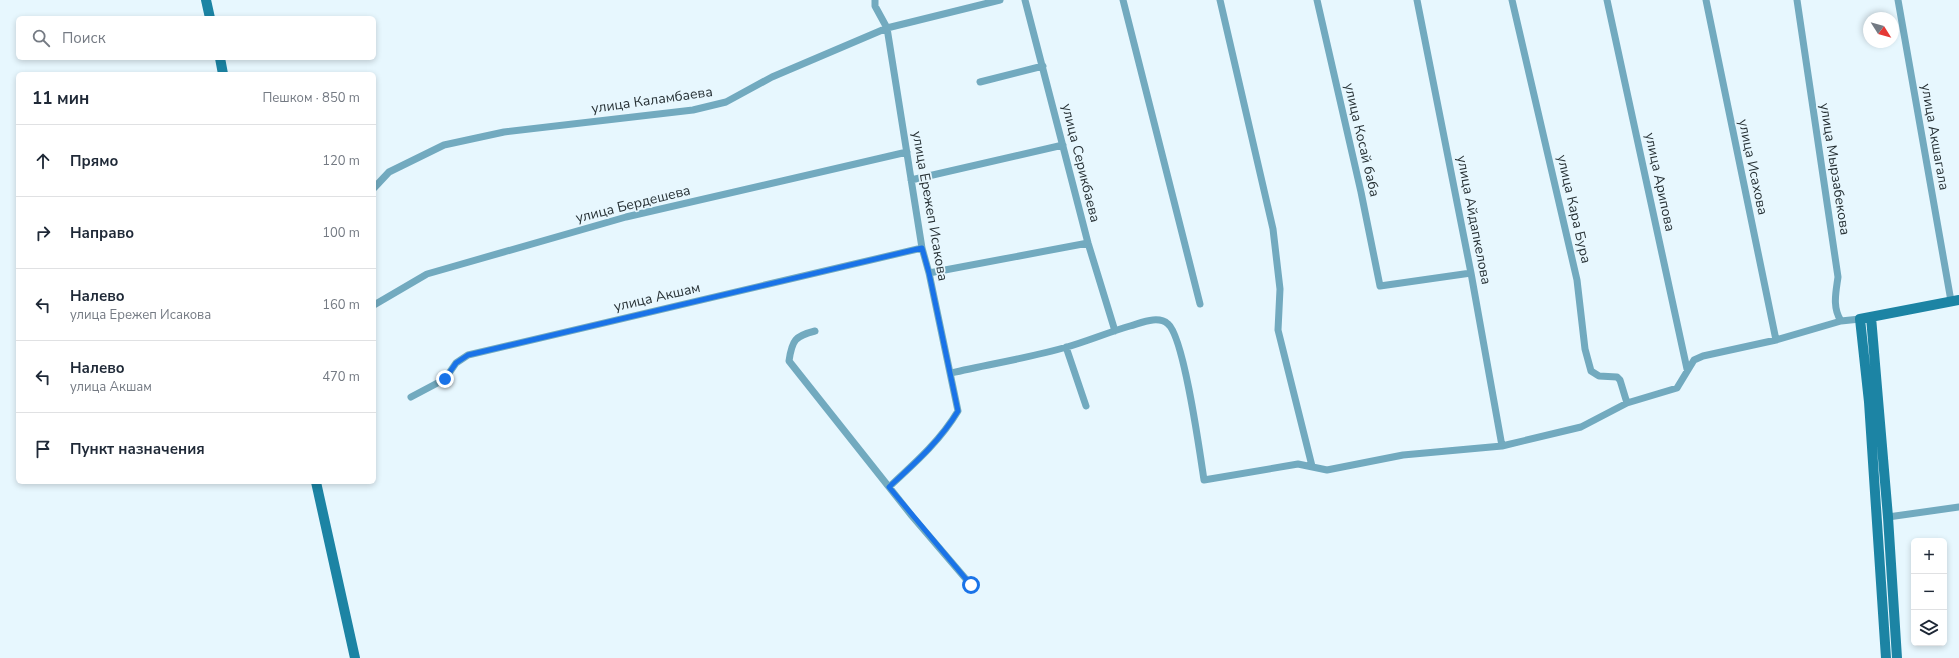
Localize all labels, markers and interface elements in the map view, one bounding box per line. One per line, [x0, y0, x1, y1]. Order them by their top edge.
north arrow [1863, 12, 1899, 48]
search box [16, 16, 376, 60]
icon: search [30, 27, 52, 49]
text: Поиск [62, 28, 106, 48]
street label: улица Косай баба [1340, 81, 1384, 199]
street label: улица Каламбаева [590, 82, 714, 118]
street label: улица Акшагала [1916, 82, 1954, 192]
text: 11 мин [32, 87, 89, 110]
text: Пешком · 850 m [262, 89, 360, 107]
street label: улица Серикбаева [1057, 102, 1105, 224]
street label: улица Мырзабекова [1815, 102, 1855, 236]
street label: улица Исахова [1734, 117, 1772, 217]
street label: улица Ережеп Исакова [907, 129, 953, 283]
street label: улица Арипова [1640, 131, 1680, 233]
icon: ahead [32, 150, 54, 172]
text: Прямо [70, 151, 118, 171]
text: 120 m [322, 152, 360, 170]
street label: улица Кара Бура [1552, 153, 1596, 265]
street label: улица Айдапкелова [1452, 154, 1496, 286]
street label: улица Бердешева [574, 181, 692, 227]
icon: right [32, 222, 54, 244]
text: Направо [70, 223, 134, 243]
text: 100 m [322, 224, 360, 242]
street label: улица Акшам [612, 278, 702, 316]
text: Налево [70, 286, 125, 306]
icon: left [32, 294, 54, 316]
text: 160 m [322, 296, 360, 314]
text: улица Ережеп Исакова [70, 306, 211, 324]
text: Налево [70, 358, 125, 378]
icon: left [32, 366, 54, 388]
text: 470 m [322, 368, 360, 386]
route end [436, 370, 454, 388]
text: улица Акшам [70, 378, 152, 396]
icon: arrive [32, 438, 54, 460]
text: Пункт назначения [70, 439, 205, 459]
map controls [1911, 538, 1947, 646]
button: + [1911, 538, 1947, 574]
button: − [1911, 574, 1947, 610]
route start [962, 576, 980, 594]
button: layers [1911, 610, 1947, 646]

